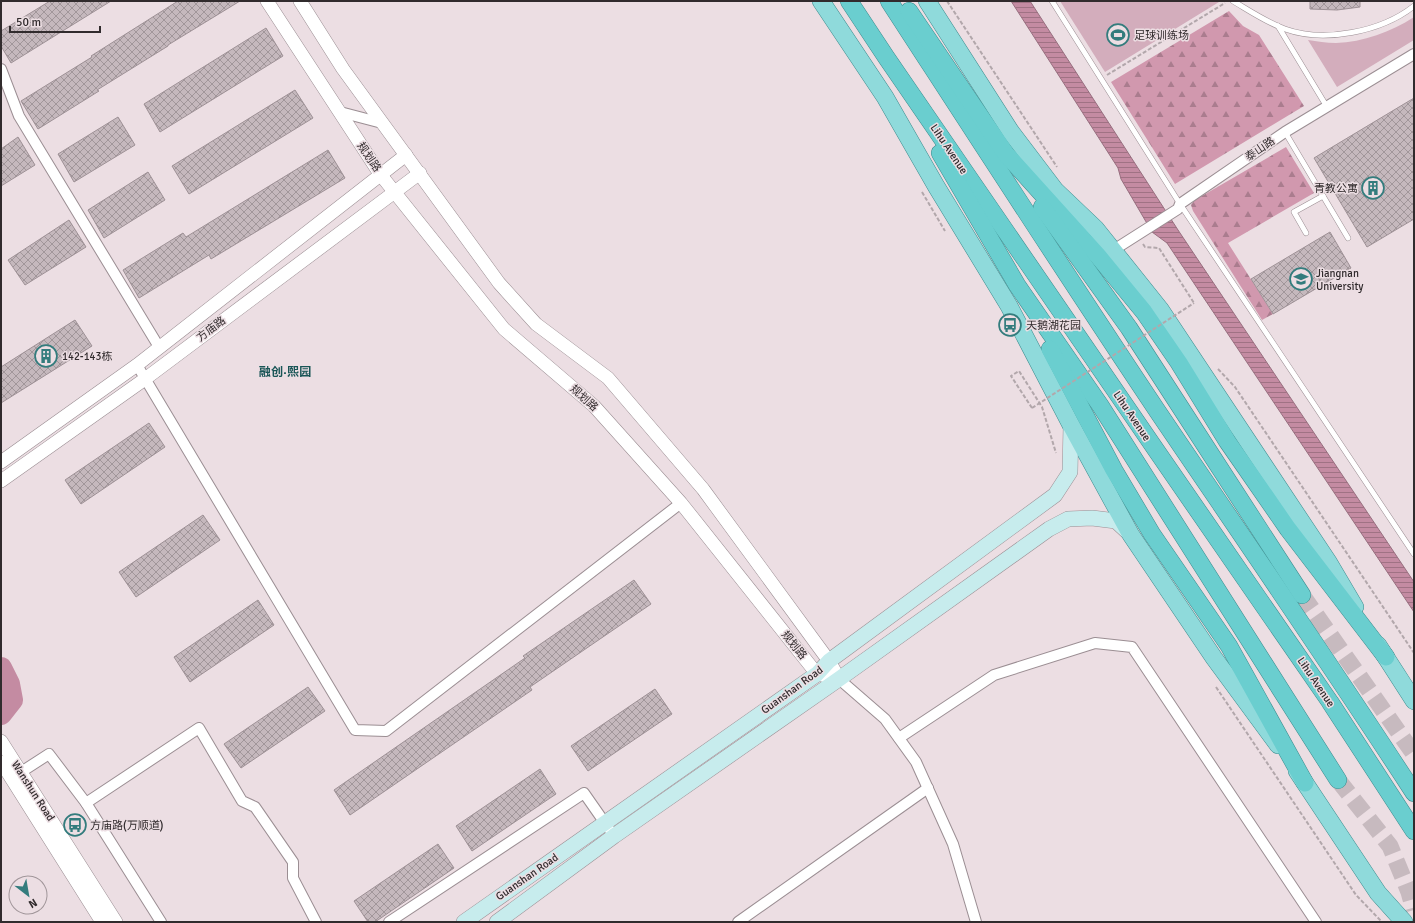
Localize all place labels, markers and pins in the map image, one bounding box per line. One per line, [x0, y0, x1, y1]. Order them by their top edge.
sports icon: 足球训练场 [1105, 22, 1131, 48]
place label: 足球训练场 [1134, 29, 1189, 42]
building icon: 青教公寓 [1360, 175, 1386, 201]
place label: 青教公寓 [1314, 182, 1358, 195]
school or university icon: Jiangnan University [1288, 266, 1314, 292]
place label: Jiangnan University [1316, 267, 1364, 293]
bus stop icon: 天鹅湖花园 [997, 312, 1023, 338]
place label: 天鹅湖花园 [1026, 319, 1081, 332]
building icon: 142-143栋 [33, 343, 59, 369]
place label: 142-143栋 [62, 350, 113, 363]
bus stop icon: 方庙路(万顺道) [62, 812, 88, 838]
place label: 方庙路(万顺道) [90, 819, 163, 832]

